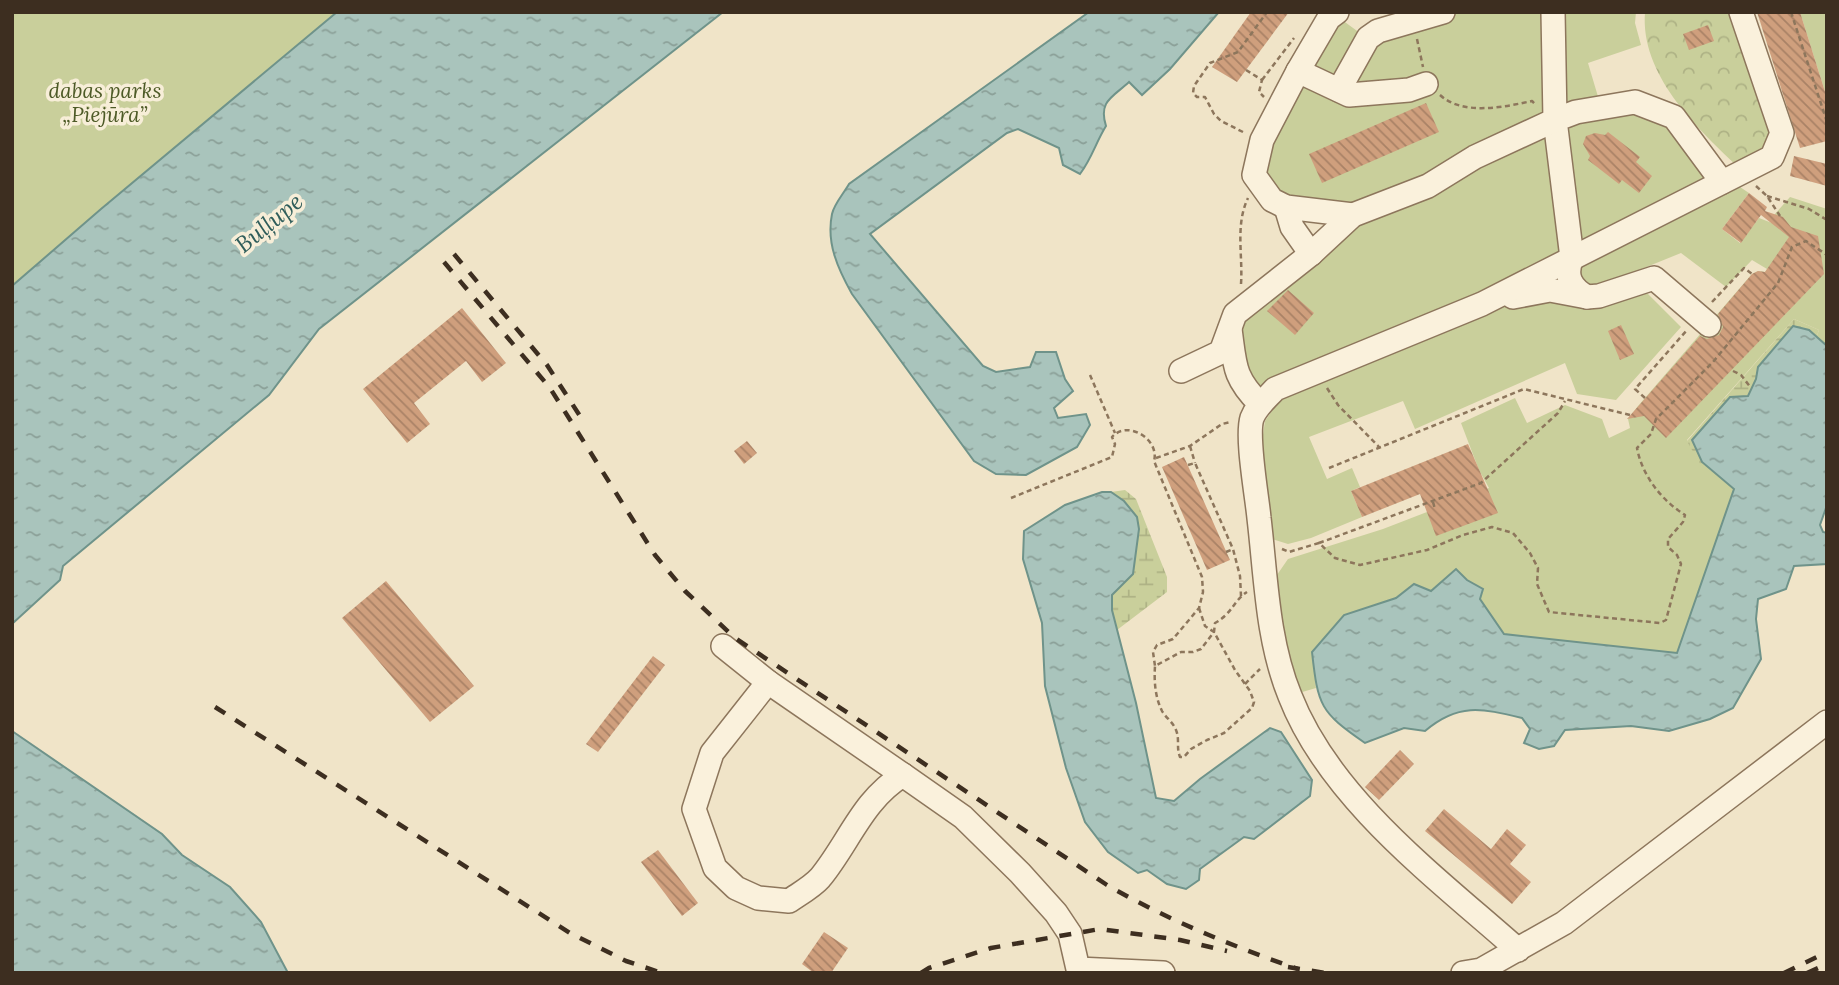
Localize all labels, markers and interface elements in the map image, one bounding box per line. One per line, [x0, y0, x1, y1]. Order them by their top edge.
park label: dabas parks „Piejūra” [49, 77, 161, 128]
water label: Buļļupe [229, 187, 308, 259]

